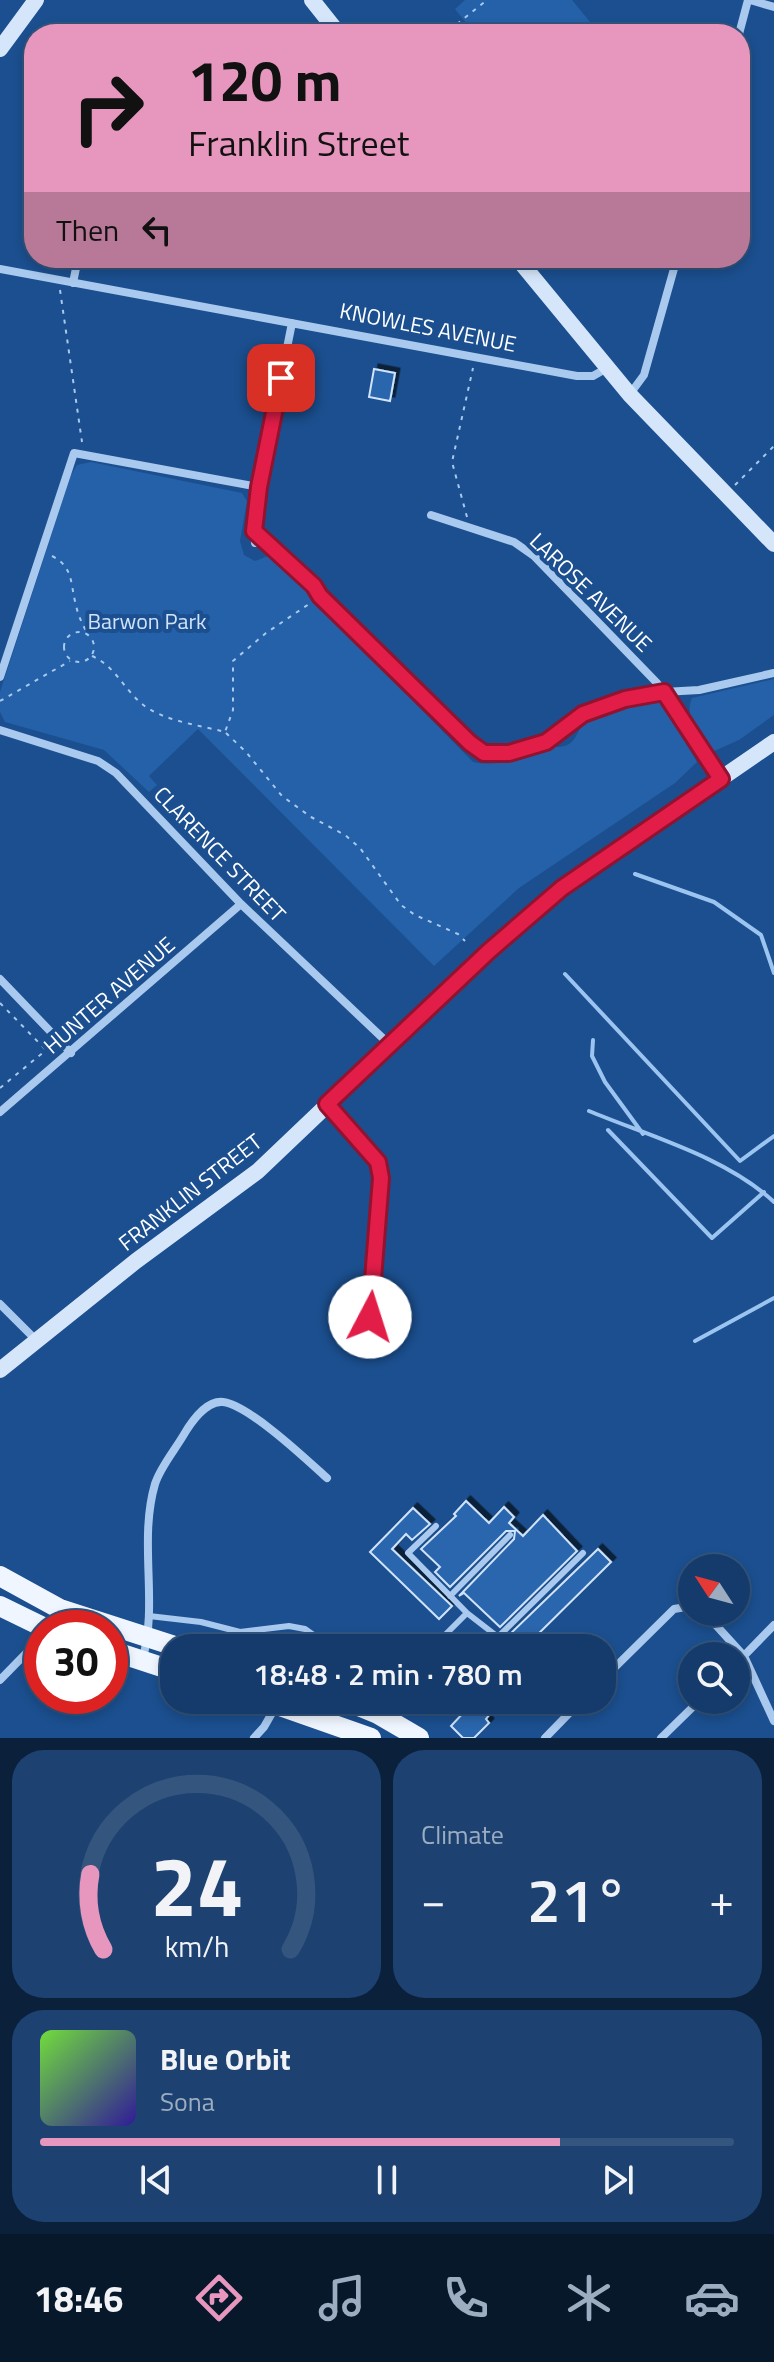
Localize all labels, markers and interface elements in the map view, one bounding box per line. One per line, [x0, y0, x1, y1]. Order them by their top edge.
text: 120 m [188, 38, 341, 123]
icon: right [56, 56, 160, 160]
text: Franklin Street [188, 115, 410, 170]
text: Then [56, 207, 119, 253]
icon: left [135, 208, 179, 252]
street label: KNOWLES AVENUE [337, 293, 519, 361]
pin [247, 344, 315, 412]
icon: arrive [259, 356, 303, 400]
street label: LAROSE AVENUE [522, 524, 660, 660]
park label: Barwon Park [87, 604, 207, 638]
street label: CLARENCE STREET [146, 778, 294, 930]
street label: HUNTER AVENUE [36, 928, 182, 1062]
street label: FRANKLIN STREET [111, 1125, 269, 1259]
position arrow [328, 1275, 412, 1359]
north arrow [678, 1554, 750, 1626]
map controls [678, 1554, 750, 1714]
speed limit sign: 30 [24, 1610, 128, 1714]
button: search [678, 1642, 750, 1714]
text: 18:48 · 2 min · 780 m [253, 1651, 523, 1697]
text: Climate [421, 1815, 504, 1854]
text: 24 [150, 1822, 243, 1948]
text: 21° [527, 1854, 628, 1945]
text: − [421, 1866, 446, 1933]
text: + [709, 1866, 734, 1933]
text: km/h [164, 1925, 229, 1968]
text: Blue Orbit [160, 2036, 291, 2082]
text: Sona [160, 2082, 215, 2121]
icon: previous [134, 2158, 178, 2202]
icon: pause [365, 2158, 409, 2202]
icon: next [596, 2158, 640, 2202]
icon: directions [191, 2270, 247, 2326]
icon: music [314, 2270, 370, 2326]
icon: phone [438, 2270, 494, 2326]
icon: climate [561, 2270, 617, 2326]
icon: car [684, 2270, 740, 2326]
text: 18:46 [34, 2271, 124, 2326]

